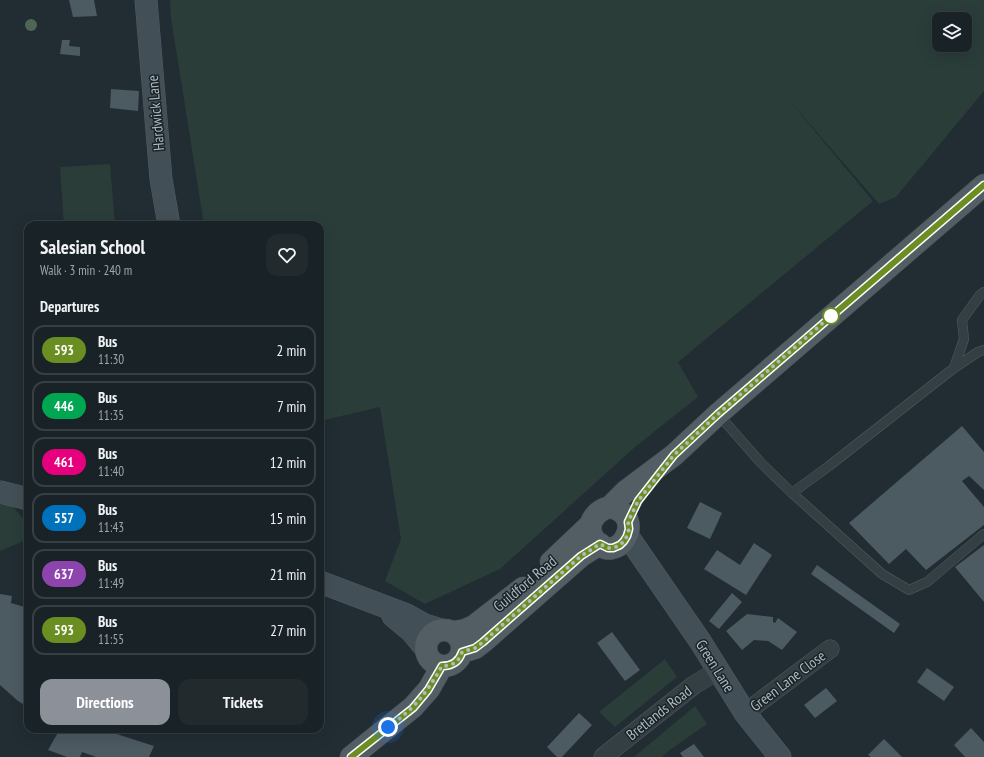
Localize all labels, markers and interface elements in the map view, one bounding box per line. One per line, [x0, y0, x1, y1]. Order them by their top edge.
map controls [932, 12, 972, 52]
button: layers [932, 12, 972, 52]
street label: Hardwick Lane [143, 75, 168, 151]
button: heart [266, 234, 308, 276]
text: Salesian School [40, 235, 145, 259]
text: Walk · 3 min · 240 m [40, 262, 132, 279]
text: Departures [40, 297, 99, 316]
unlabelled marker [822, 307, 840, 325]
text: Bus [98, 332, 117, 351]
text: 593 [54, 341, 74, 359]
text: 2 min [276, 341, 306, 360]
text: 11:30 [98, 351, 124, 368]
text: Bus [98, 388, 117, 407]
text: 446 [54, 397, 74, 415]
text: 7 min [277, 397, 306, 416]
text: 11:35 [98, 407, 124, 424]
text: Bus [98, 444, 117, 463]
text: 461 [54, 453, 74, 471]
text: 12 min [270, 453, 306, 472]
text: 11:40 [98, 463, 124, 480]
text: Bus [98, 500, 117, 519]
text: 557 [54, 509, 74, 527]
text: 15 min [270, 509, 306, 528]
text: 11:43 [98, 519, 124, 536]
street label: Guildford Road [489, 552, 560, 616]
text: Bus [98, 556, 117, 575]
text: 637 [54, 565, 74, 583]
text: 21 min [270, 565, 306, 584]
text: 11:49 [98, 575, 124, 592]
text: Bus [98, 612, 117, 631]
text: 593 [54, 621, 74, 639]
text: 27 min [270, 621, 306, 640]
text: 11:55 [98, 631, 124, 648]
street label: Green Lane [692, 636, 739, 696]
street label: Green Lane Close [746, 646, 829, 715]
button: Directions [40, 679, 170, 725]
button: Tickets [178, 679, 308, 725]
street label: Bretlands Road [622, 681, 695, 744]
your location [378, 717, 398, 737]

